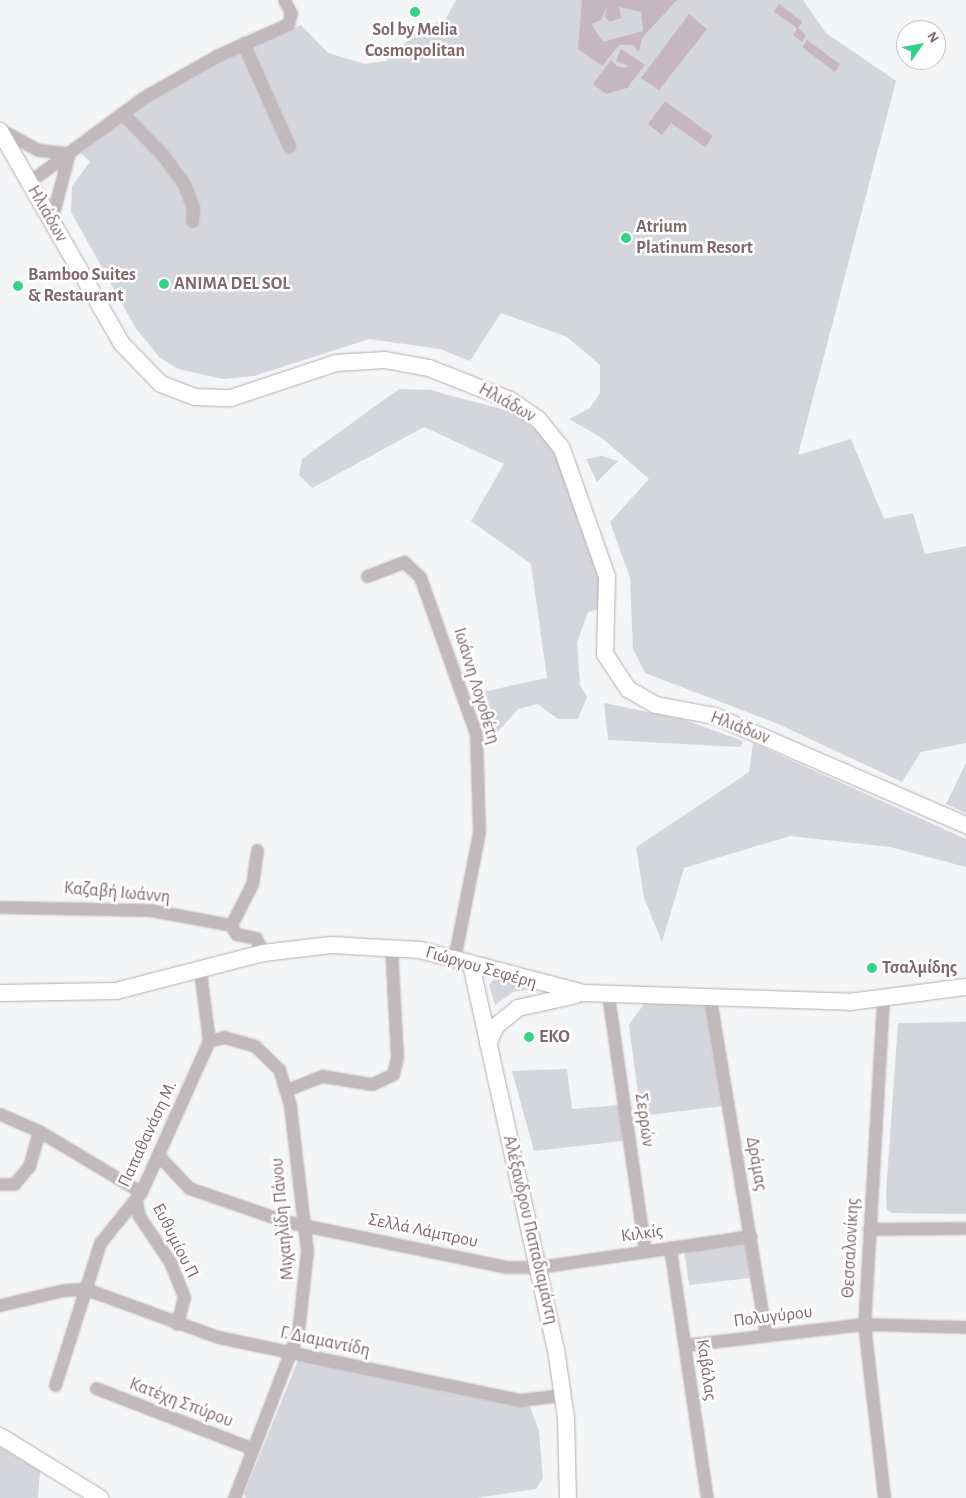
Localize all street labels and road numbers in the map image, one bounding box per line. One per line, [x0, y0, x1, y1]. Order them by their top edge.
street label: Ηλιάδων [22, 182, 72, 246]
street label: Ηλιάδων [475, 379, 539, 427]
street label: Ιωάννη Λογοθέτη [448, 625, 504, 747]
street label: Ηλιάδων [707, 707, 773, 749]
street label: Καζαβή Ιωάννη [63, 878, 171, 908]
street label: Γιώργου Σεφέρη [423, 942, 539, 994]
street label: Παπαθανάση Μ. [114, 1077, 182, 1191]
street label: Σερρών [630, 1092, 658, 1148]
street label: Αλέξανδρου Παπαδιαμάντη [498, 1133, 562, 1327]
street label: Δράμας [741, 1135, 771, 1193]
street label: Μιχαηλίδη Πάνου [267, 1157, 299, 1281]
street label: Θεσσαλονίκης [838, 1197, 864, 1299]
street label: Ευθυμίου Π [147, 1200, 203, 1282]
street label: Σελλά Λάμπρου [366, 1209, 480, 1253]
street label: Κιλκίς [620, 1220, 664, 1248]
street label: Πολυγύρου [732, 1301, 814, 1333]
street label: Γ. Διαμαντίδη [278, 1322, 372, 1362]
street label: Καβάλας [691, 1338, 721, 1402]
street label: Κατέχη Σπύρου [126, 1373, 236, 1433]

